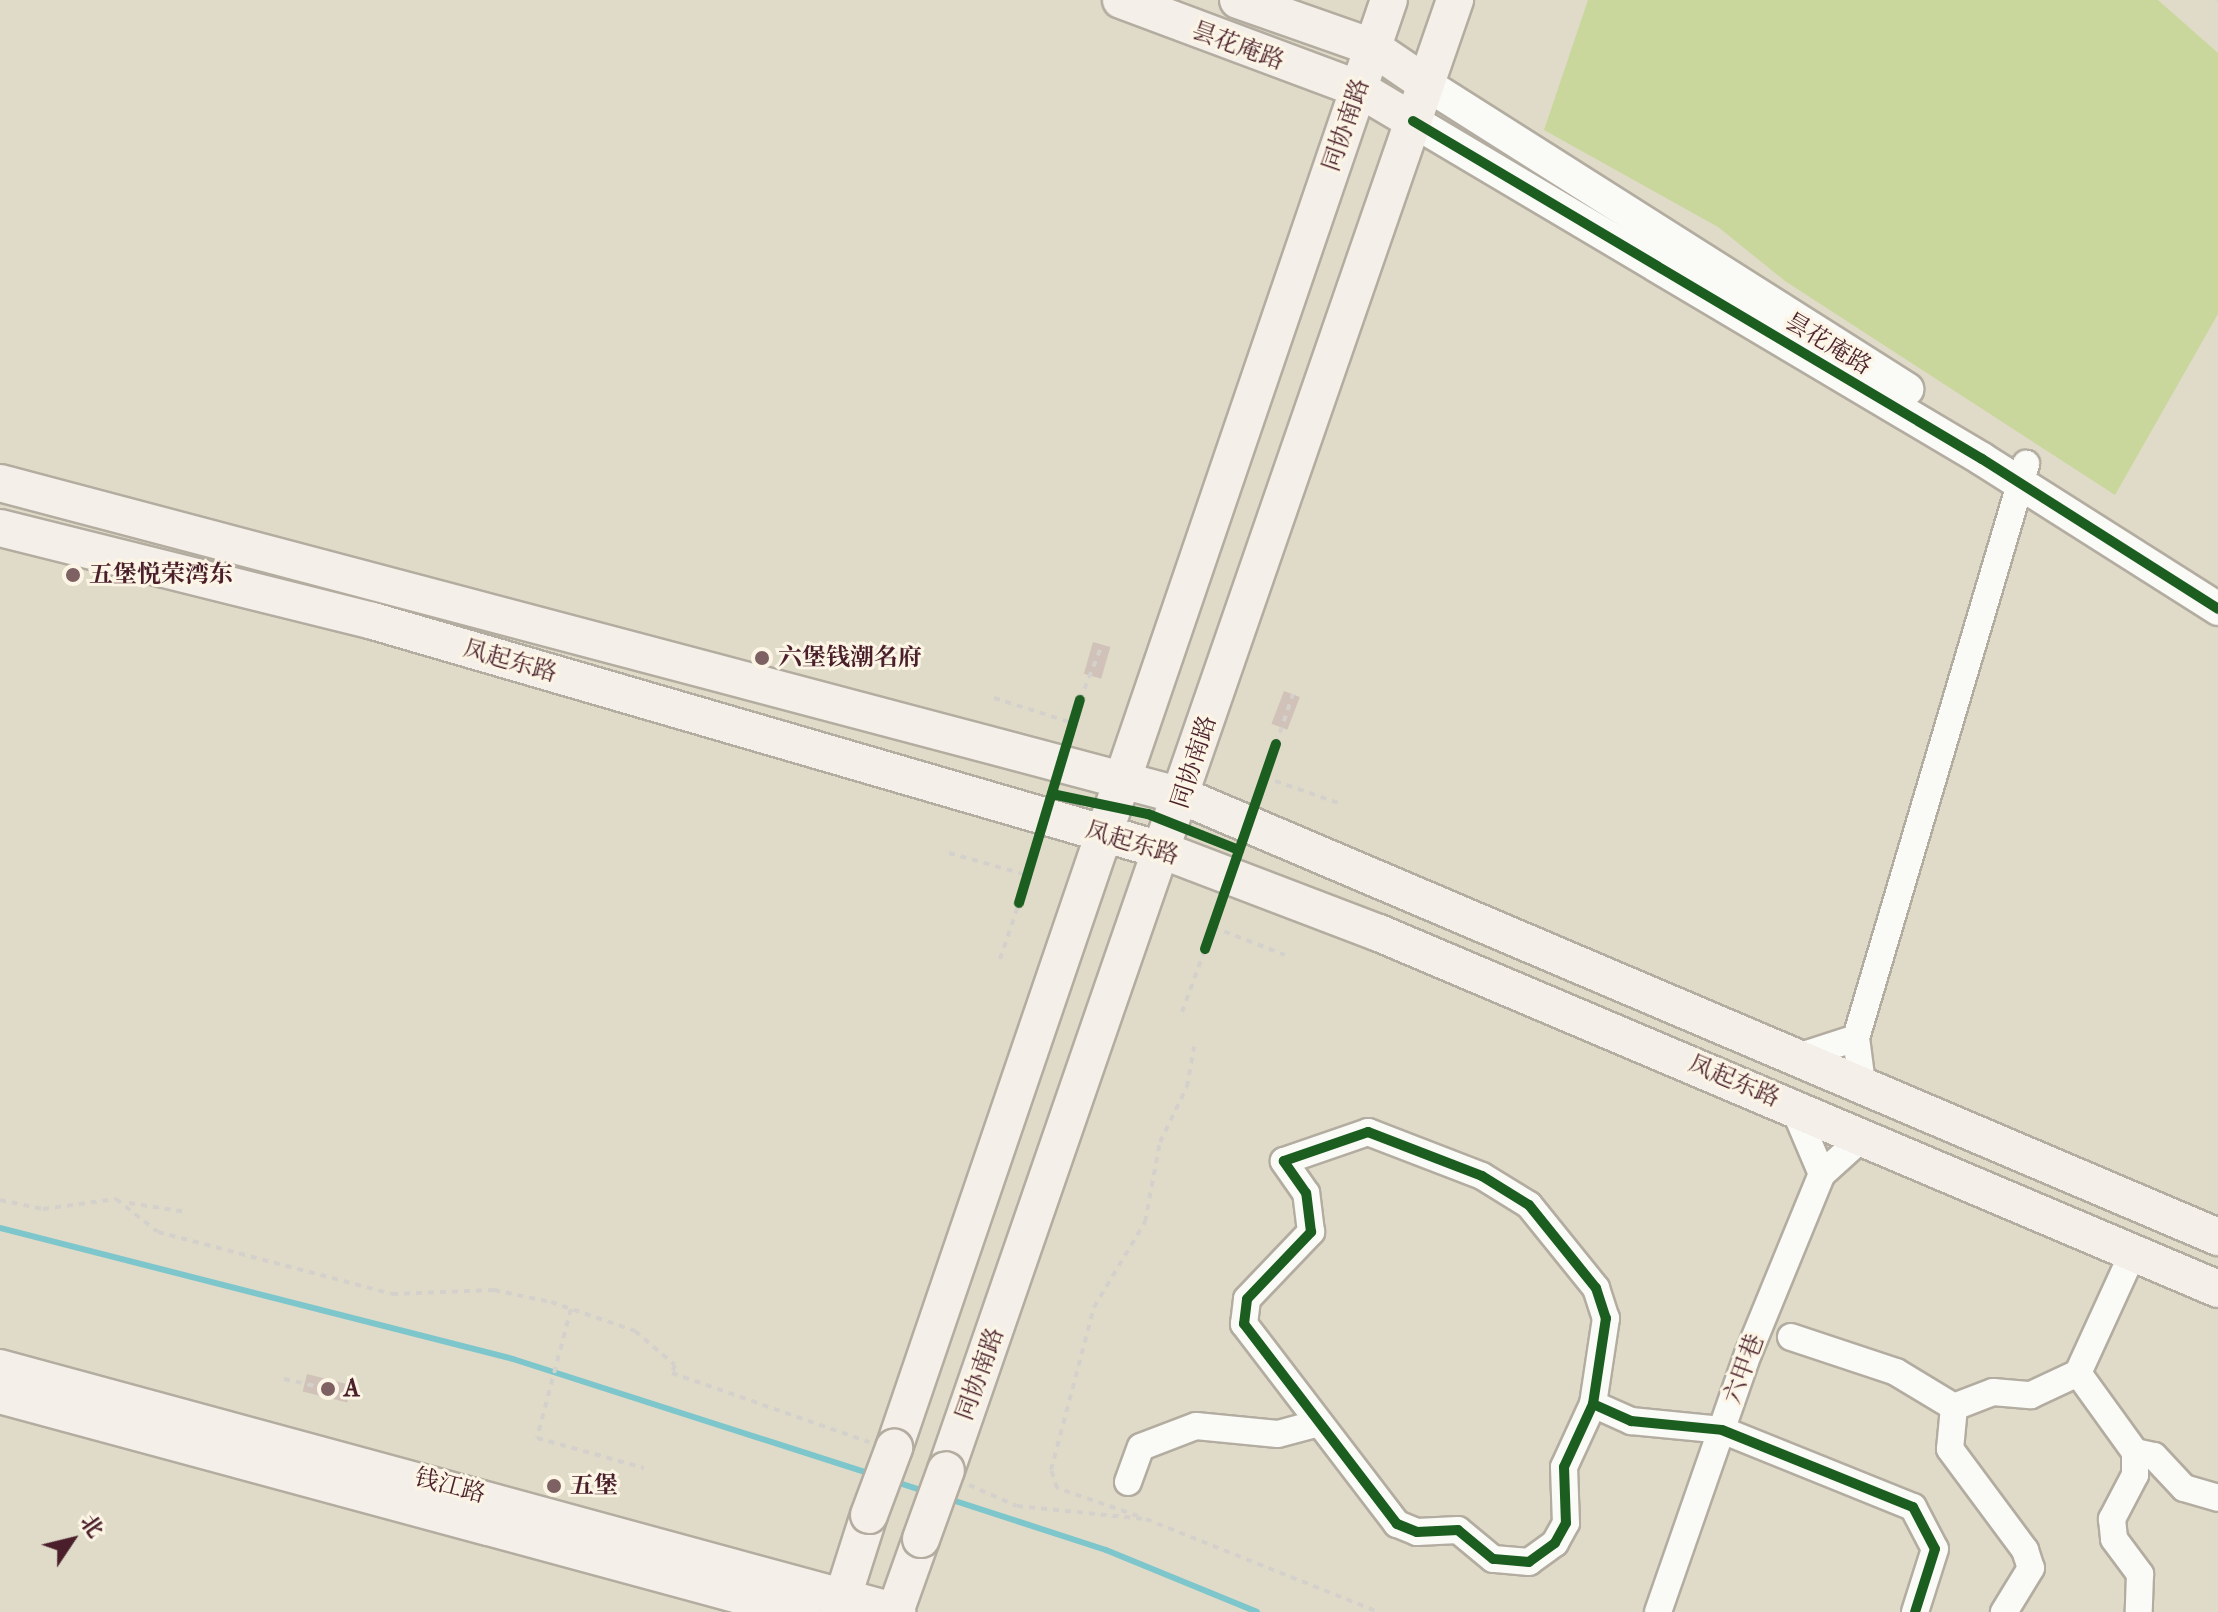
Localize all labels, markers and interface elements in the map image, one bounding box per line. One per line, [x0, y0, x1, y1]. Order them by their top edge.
street label: 昙花庵路 [1188, 16, 1288, 76]
street label: 同协南路 [1317, 75, 1375, 175]
street label: 昙花庵路 [1779, 307, 1877, 381]
place label: 五堡悦荣湾东 [89, 561, 233, 589]
marker: 五堡悦荣湾东 [64, 566, 82, 584]
street label: 凤起东路 [460, 634, 560, 688]
place label: 六堡钱潮名府 [778, 644, 922, 672]
marker: 六堡钱潮名府 [753, 649, 771, 667]
street label: 同协南路 [1165, 712, 1223, 812]
street label: 凤起东路 [1082, 815, 1182, 871]
street label: 凤起东路 [1684, 1049, 1784, 1113]
street label: 同协南路 [950, 1324, 1010, 1424]
street label: 六甲巷 [1718, 1330, 1770, 1408]
place label: A [344, 1375, 360, 1403]
marker: A [319, 1380, 337, 1398]
street label: 钱江路 [411, 1463, 489, 1509]
place label: 五堡 [570, 1472, 618, 1500]
marker: 五堡 [545, 1477, 563, 1495]
north arrow [32, 1500, 112, 1580]
text: 北 [75, 1510, 109, 1543]

